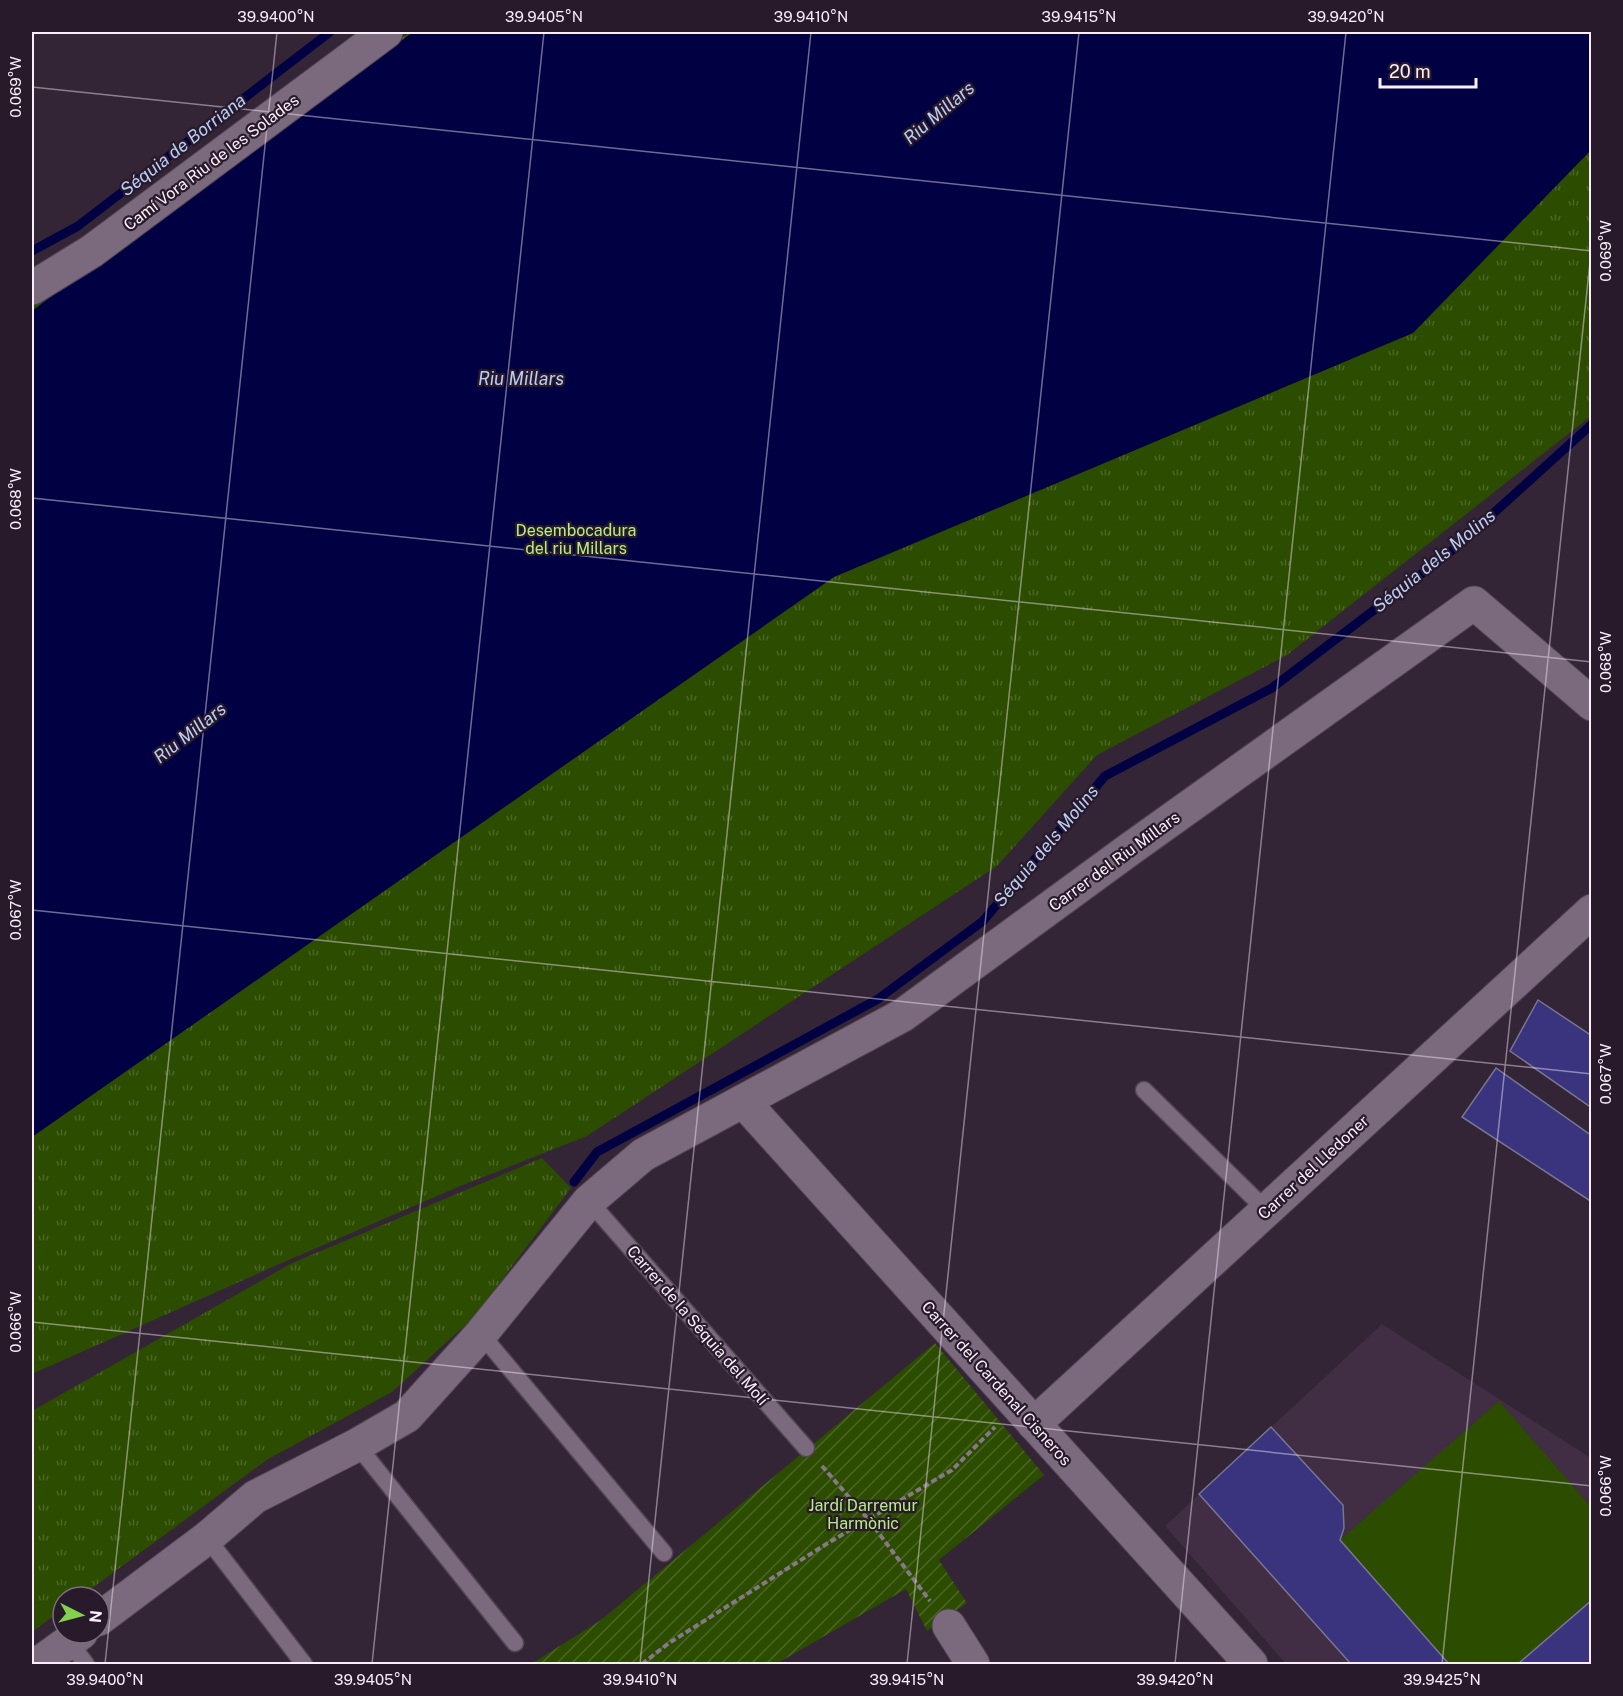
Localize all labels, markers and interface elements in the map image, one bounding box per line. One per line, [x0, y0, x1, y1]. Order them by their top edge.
text: 39.9400°N [237, 8, 315, 25]
text: 39.9405°N [505, 8, 583, 25]
text: 39.9410°N [774, 8, 848, 25]
text: 39.9415°N [1042, 8, 1116, 25]
text: 39.9420°N [1307, 8, 1385, 25]
scale bar [1380, 51, 1476, 89]
text: 0.069°W [7, 56, 24, 118]
text: 20 m [1389, 61, 1431, 82]
water label: Riu Millars [899, 77, 978, 148]
water label: Séquia de Borriana [116, 89, 250, 200]
street label: Camí Vora Riu de les Solades [120, 90, 303, 234]
text: 0.069°W [1597, 220, 1614, 282]
water label: Riu Millars [478, 368, 564, 389]
text: 0.068°W [7, 468, 24, 530]
water label: Séquia dels Molins [1368, 504, 1500, 617]
park label: Desembocadura del riu Millars [516, 521, 636, 558]
text: 0.068°W [1597, 631, 1614, 693]
water label: Riu Millars [149, 698, 230, 767]
water label: Séquia dels Molins [989, 781, 1103, 911]
street label: Carrer del Riu Millars [1045, 808, 1183, 915]
text: 0.067°W [7, 880, 24, 940]
text: 0.067°W [1597, 1044, 1614, 1104]
street label: Carrer del Lledoner [1254, 1111, 1373, 1224]
street label: Carrer de la Séquia del Molí [623, 1242, 773, 1410]
text: 0.066°W [7, 1291, 24, 1353]
street label: Carrer del Cardenal Cisneros [918, 1297, 1075, 1469]
text: 0.066°W [1597, 1455, 1614, 1517]
park label: Jardí Darremur Harmònic [808, 1496, 918, 1533]
north arrow [51, 1585, 111, 1645]
text: N [85, 1609, 106, 1624]
text: 39.9400°N [66, 1671, 144, 1688]
text: 39.9405°N [334, 1671, 412, 1688]
text: 39.9410°N [603, 1671, 677, 1688]
text: 39.9415°N [870, 1671, 944, 1688]
text: 39.9420°N [1136, 1671, 1214, 1688]
text: 39.9425°N [1403, 1671, 1481, 1688]

